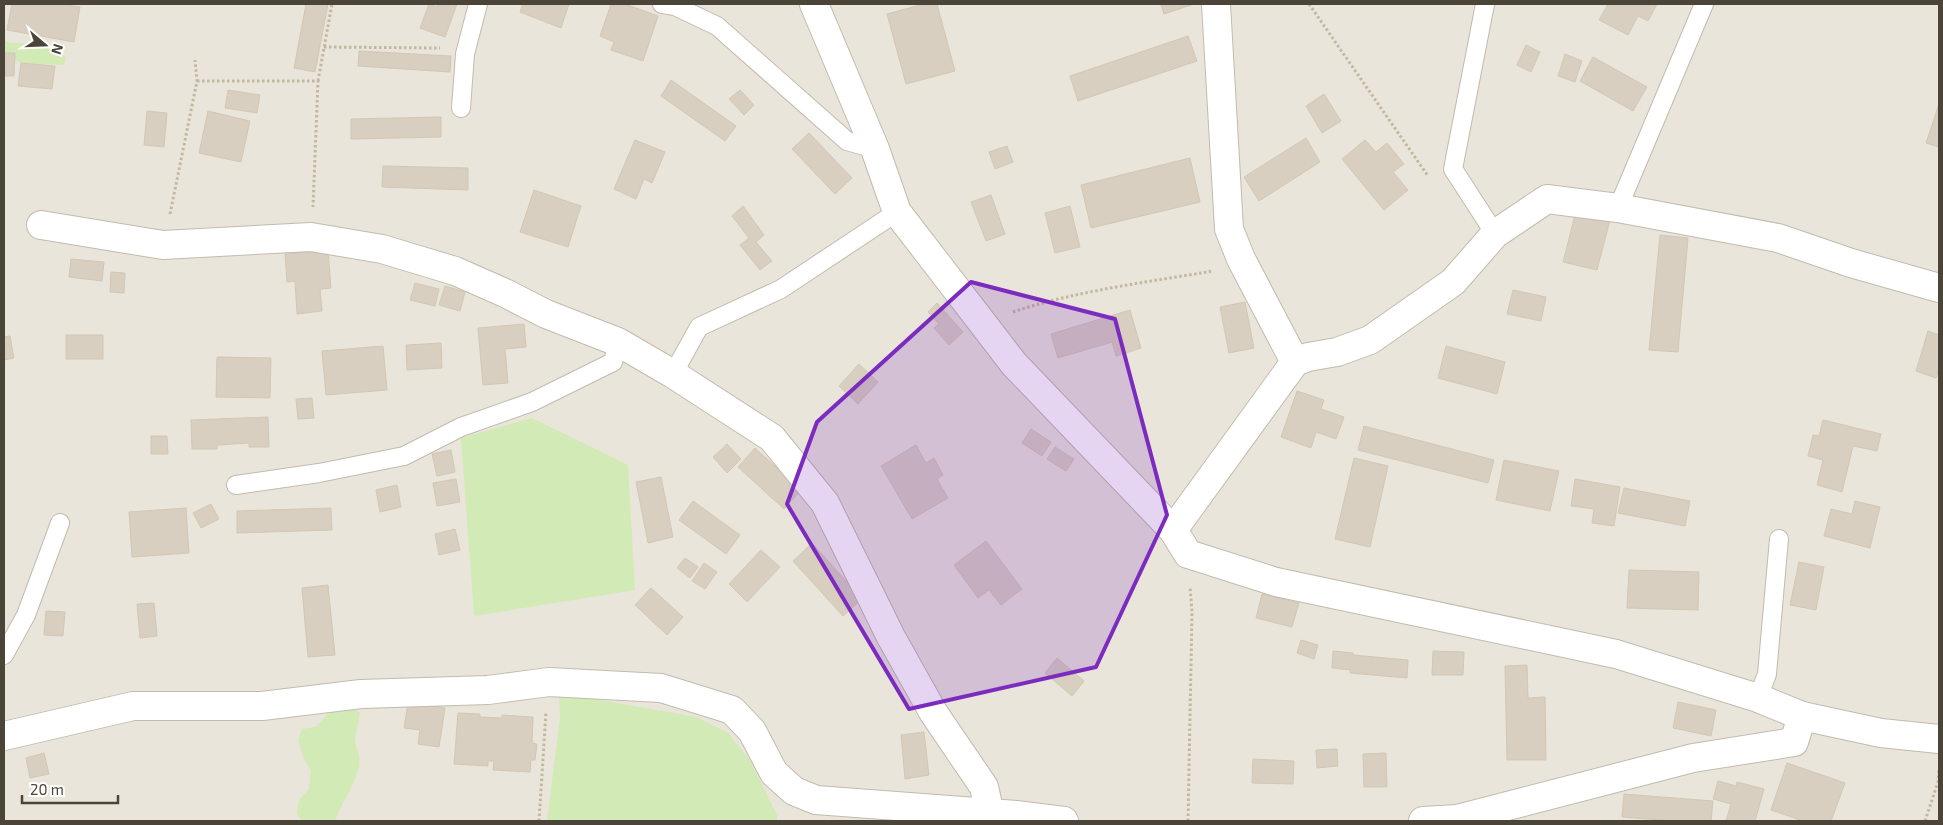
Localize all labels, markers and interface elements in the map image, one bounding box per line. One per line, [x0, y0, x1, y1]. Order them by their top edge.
north arrow [20, 20, 70, 70]
text: N [48, 42, 67, 57]
scale bar [22, 772, 119, 804]
text: 20 m [30, 780, 64, 798]

